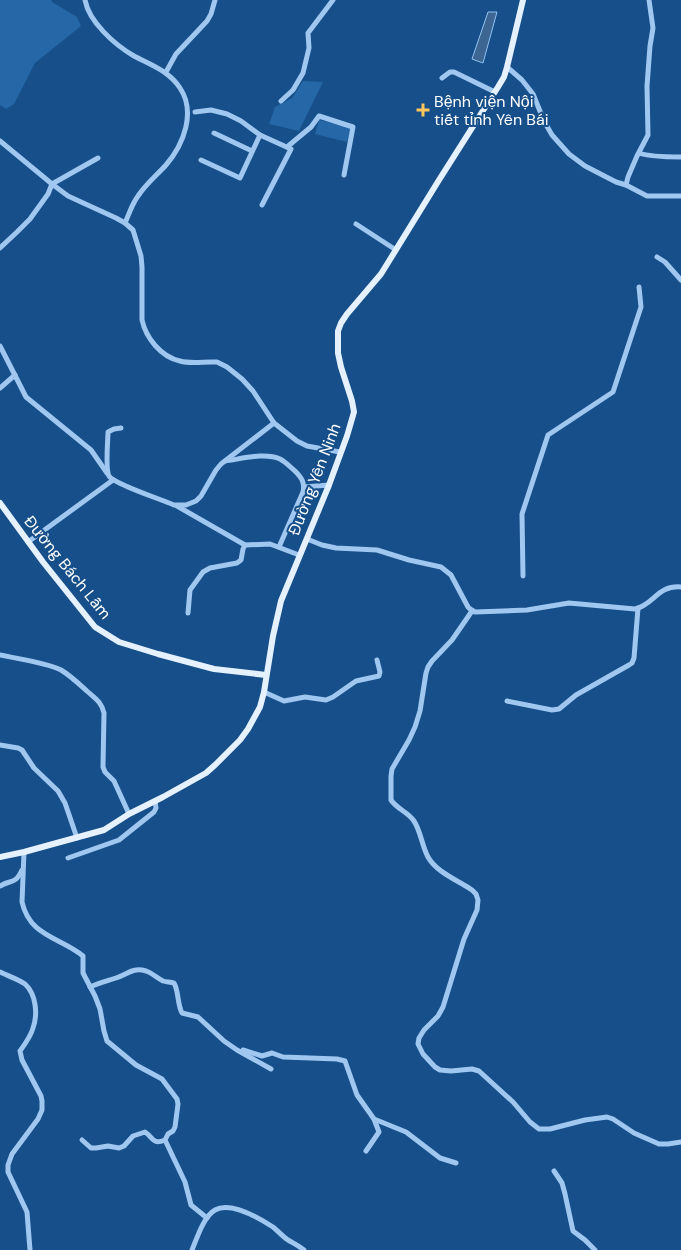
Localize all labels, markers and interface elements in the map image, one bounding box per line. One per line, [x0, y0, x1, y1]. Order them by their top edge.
place label: Bệnh viện Nội tiết tỉnh Yên Bái [434, 91, 549, 130]
marker: Bệnh viện Nội tiết tỉnh Yên Bái [416, 103, 430, 117]
street label: Đường Yên Ninh [283, 420, 346, 538]
street label: Đường Bách Lẫm [19, 511, 116, 623]

